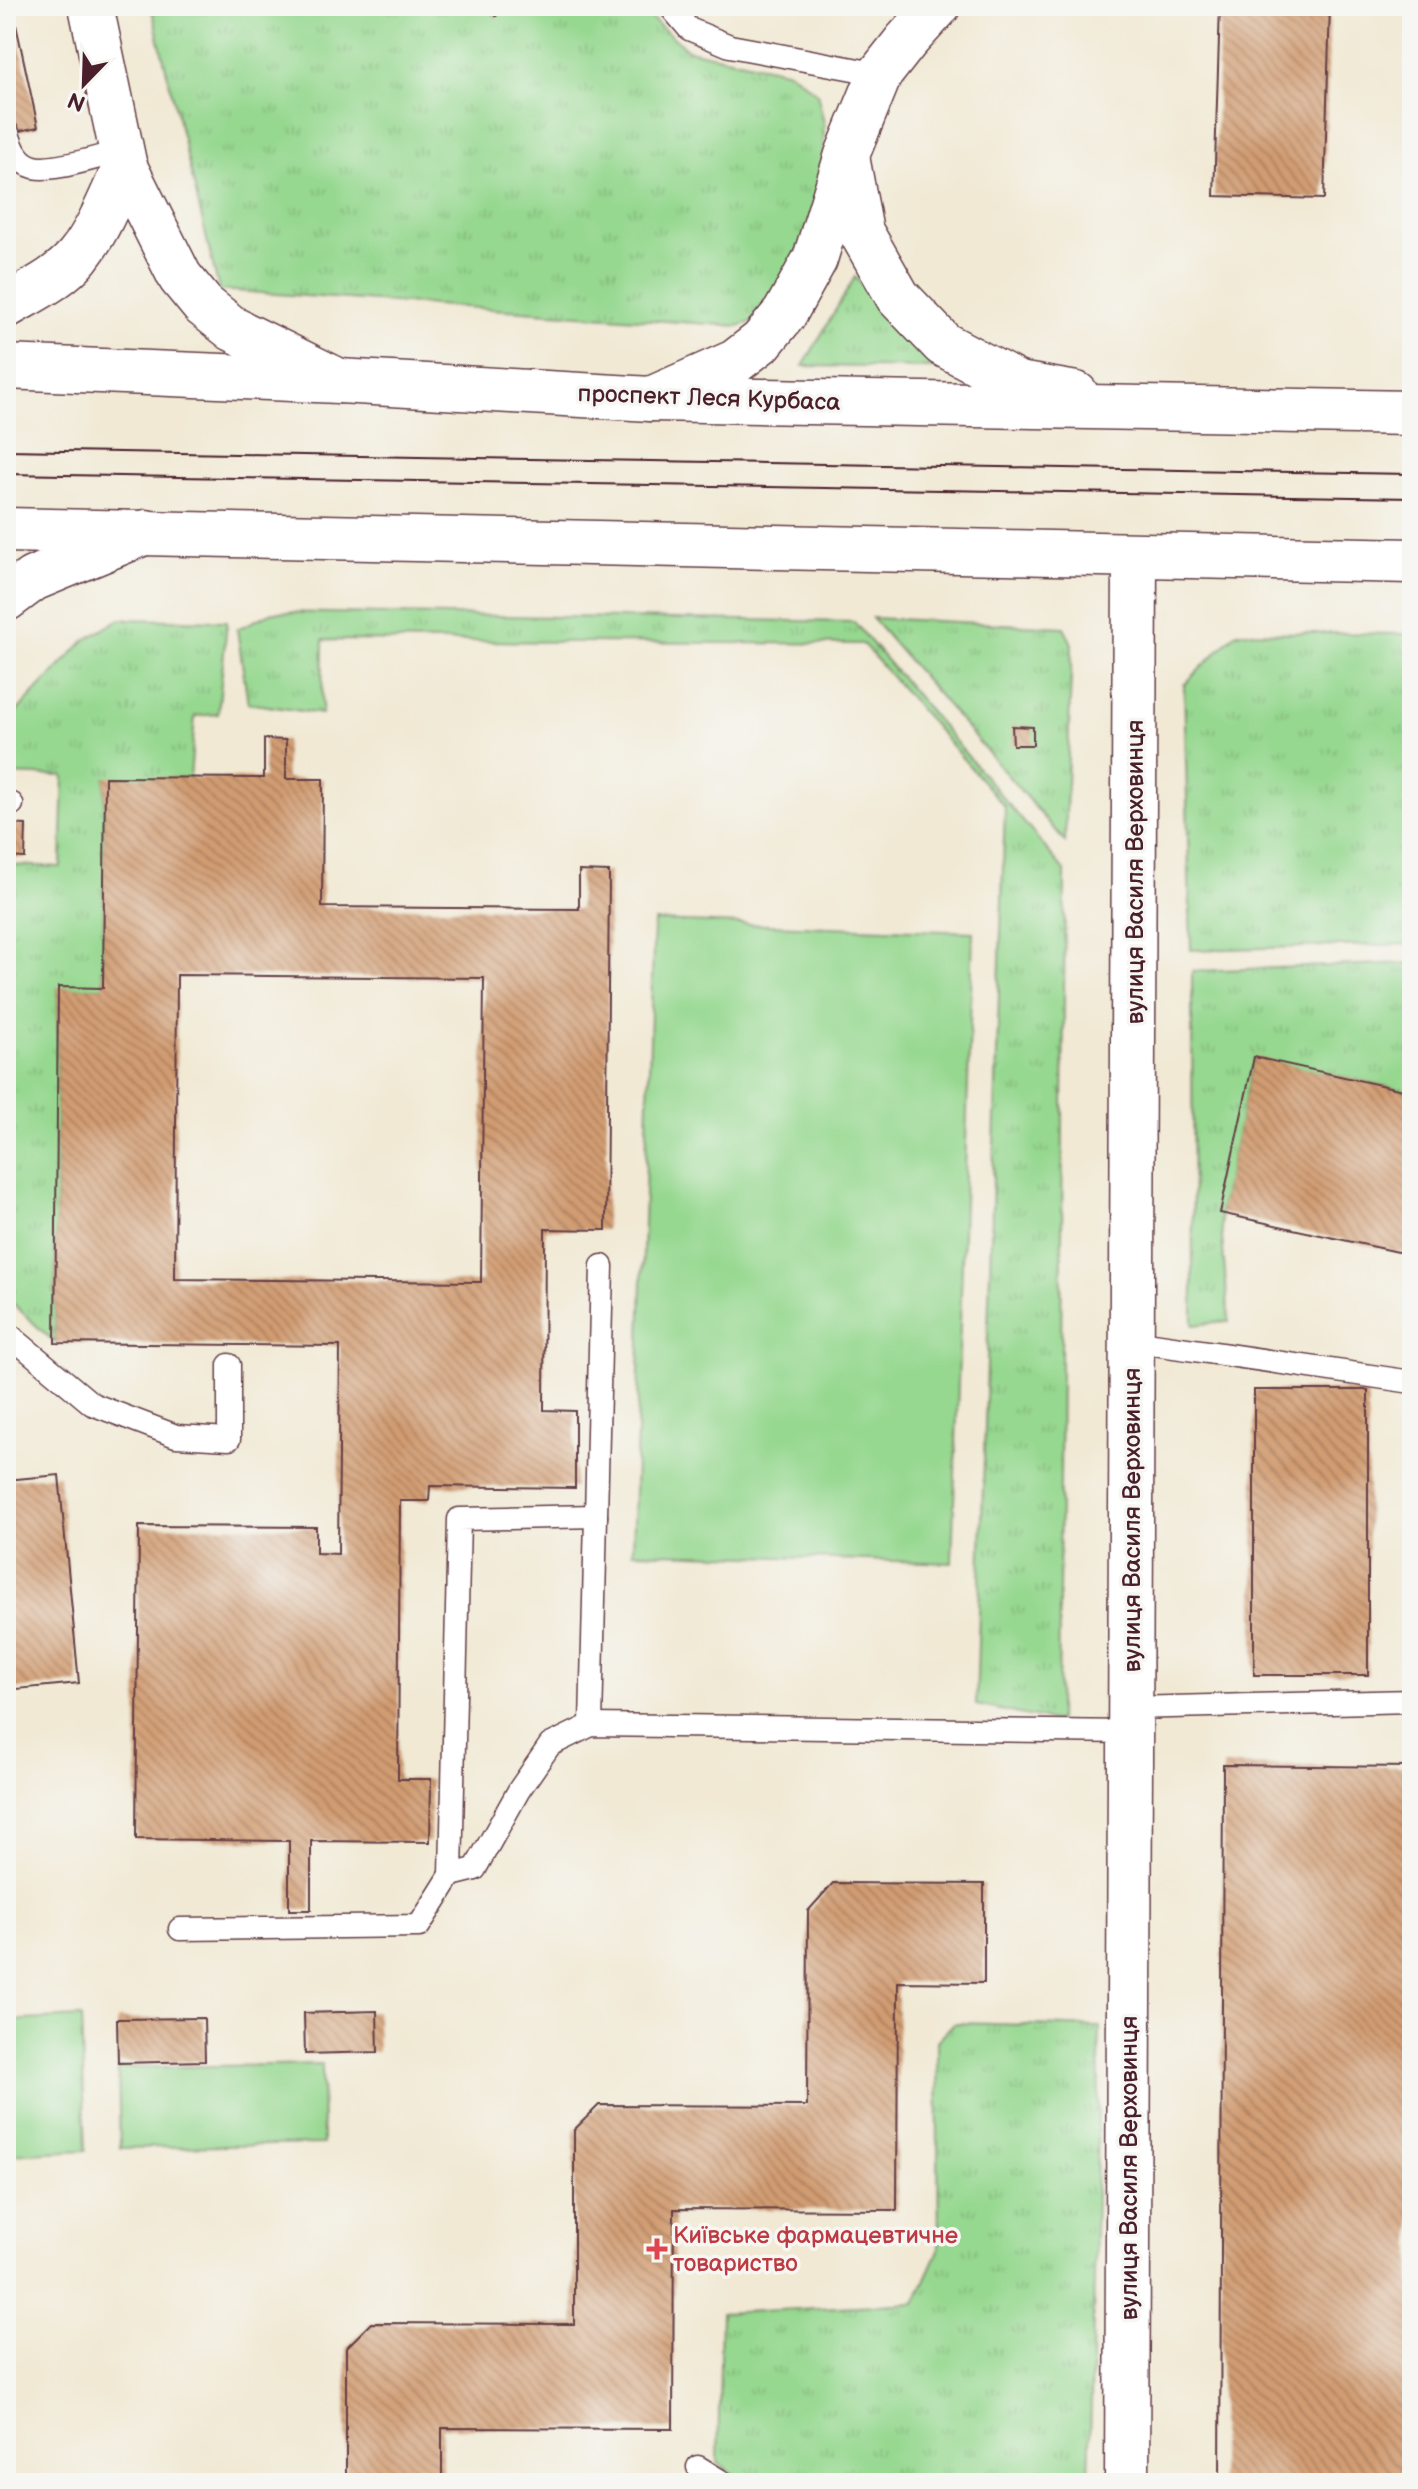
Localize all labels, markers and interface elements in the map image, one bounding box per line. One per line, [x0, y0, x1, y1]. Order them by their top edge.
north arrow [44, 44, 124, 124]
text: N [64, 85, 90, 117]
street label: проспект Леся Курбаса [577, 379, 841, 417]
street label: вулиця Василя Верховинця [1121, 720, 1150, 1024]
street label: вулиця Василя Верховинця [1118, 1368, 1147, 1672]
street label: вулиця Василя Верховинця [1115, 2016, 1144, 2320]
place label: Київське фармацевтичне товариство [673, 2221, 958, 2278]
marker: Київське фармацевтичне товариство [648, 2240, 666, 2258]

